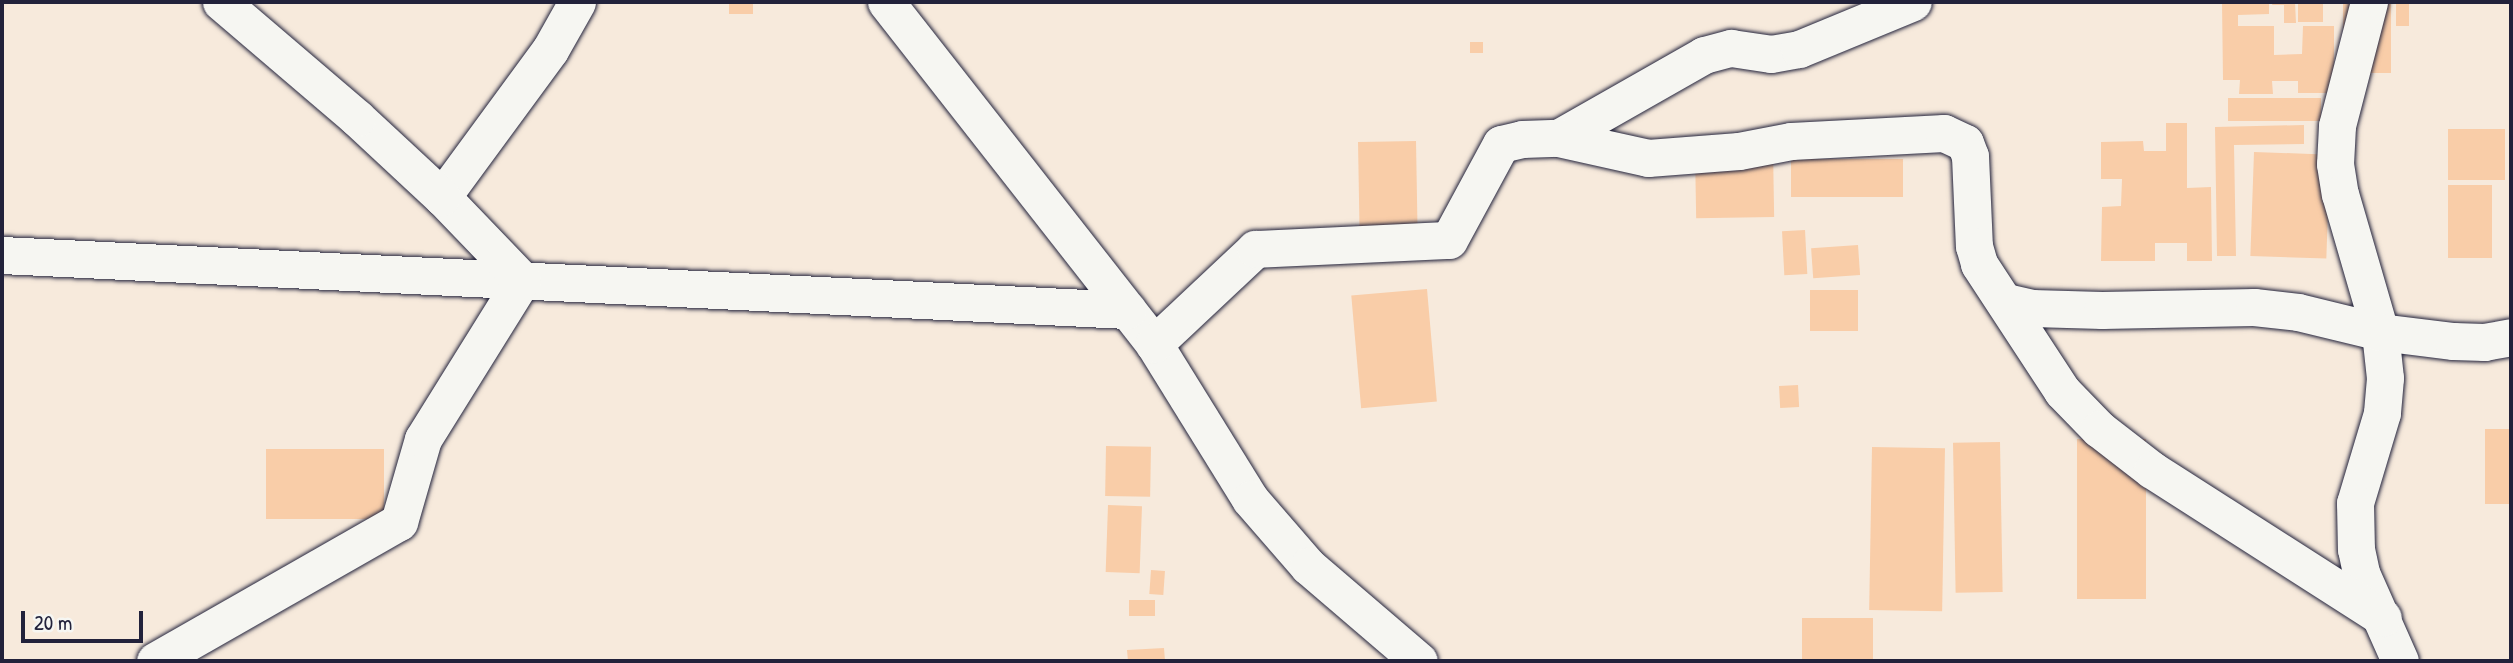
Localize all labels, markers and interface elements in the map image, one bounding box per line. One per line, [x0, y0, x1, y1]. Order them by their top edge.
scale bar [24, 596, 147, 640]
text: 20 m [34, 608, 72, 637]

